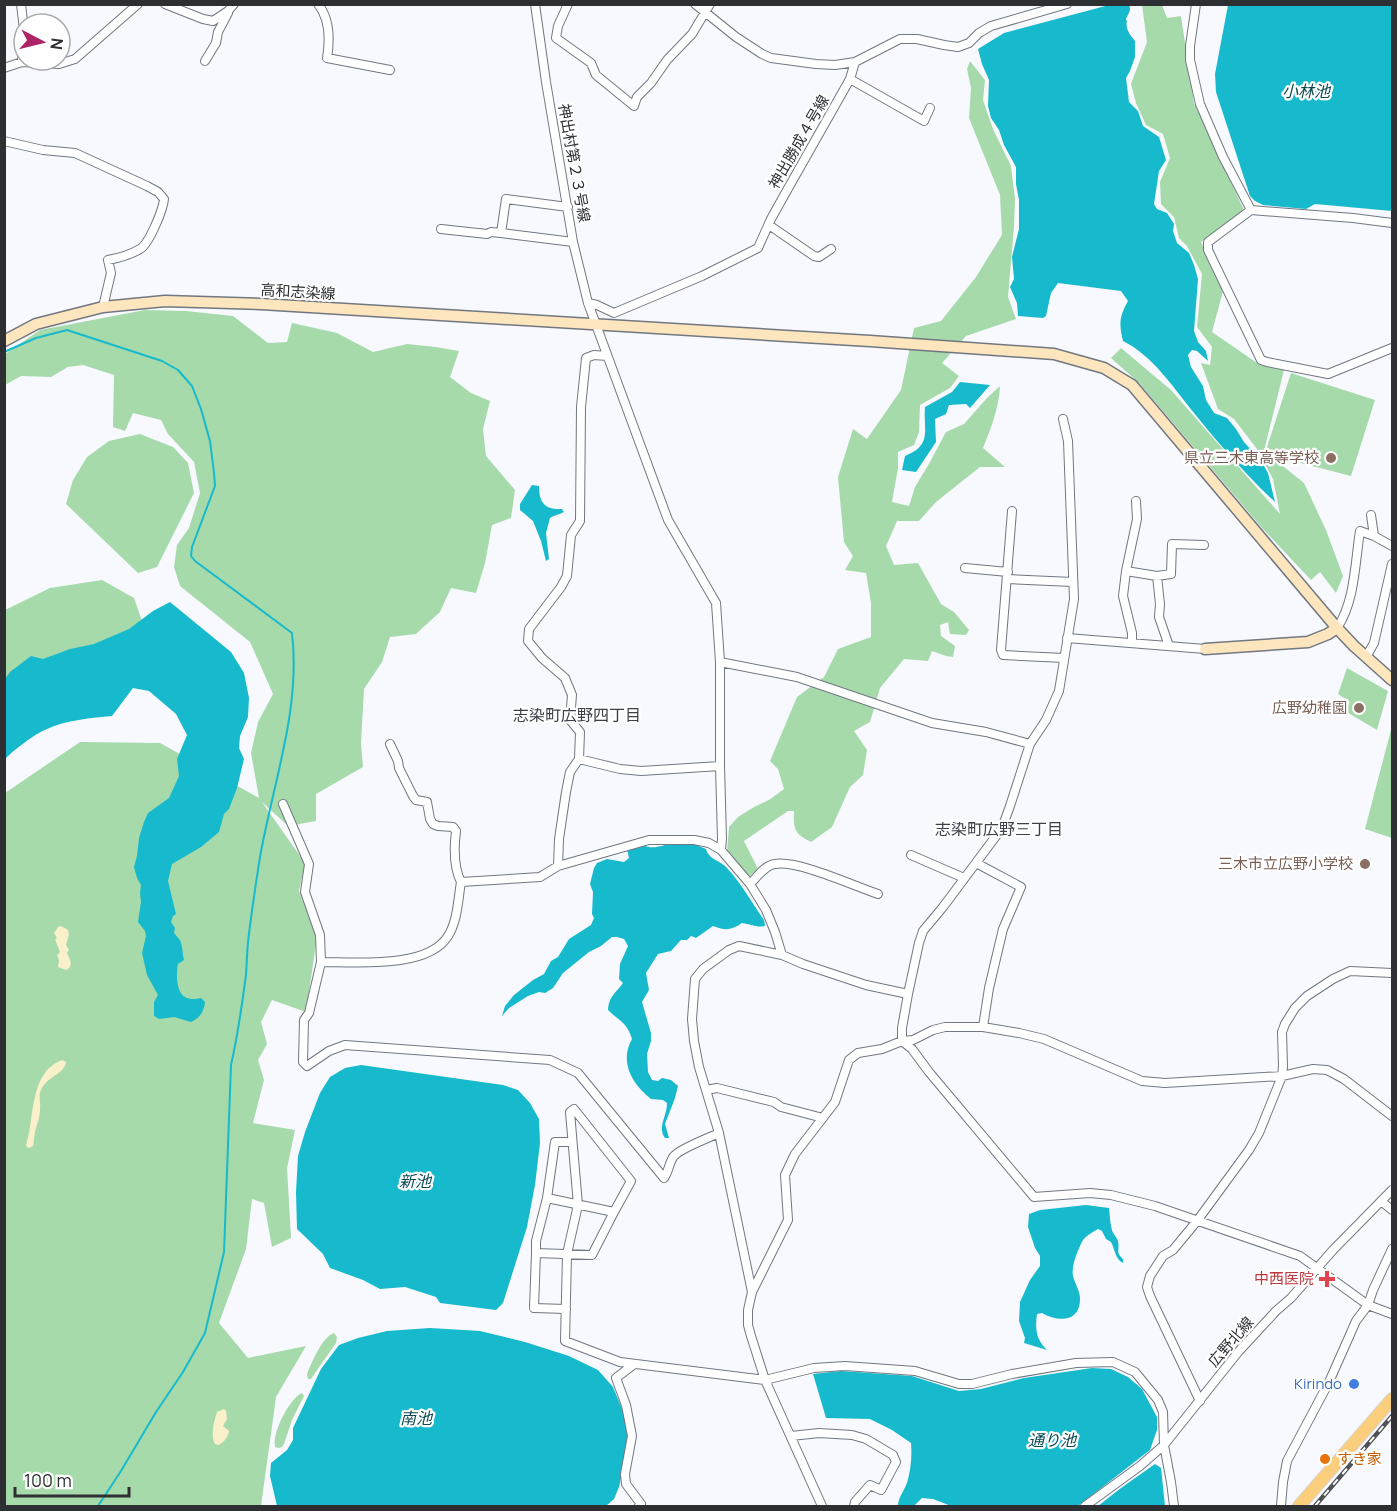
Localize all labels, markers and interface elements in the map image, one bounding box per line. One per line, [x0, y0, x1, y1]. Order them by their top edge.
north arrow [12, 12, 72, 72]
text: N [45, 37, 69, 51]
water label: 小林池 [1282, 80, 1332, 102]
street label: 神出勝成４号線 [763, 91, 834, 192]
street label: 神出村第２３号線 [554, 102, 595, 224]
street label: 高和志染線 [260, 279, 336, 304]
place label: 県立三木東高等学校 [1184, 447, 1319, 468]
marker: 県立三木東高等学校 [1324, 451, 1338, 465]
place label: 広野幼稚園 [1272, 697, 1347, 718]
marker: 広野幼稚園 [1352, 701, 1366, 715]
district label: 志染町広野四丁目 [513, 704, 641, 726]
district label: 志染町広野三丁目 [935, 818, 1063, 840]
place label: 三木市立広野小学校 [1218, 853, 1353, 874]
marker: 三木市立広野小学校 [1358, 857, 1372, 871]
water label: 新池 [399, 1170, 433, 1192]
place label: 中西医院 [1254, 1268, 1314, 1289]
marker: 中西医院 [1318, 1270, 1336, 1288]
street label: 広野北線 [1203, 1312, 1258, 1371]
place label: Kirindo [1294, 1373, 1342, 1394]
marker: Kirindo [1347, 1377, 1361, 1391]
water label: 南池 [400, 1407, 434, 1429]
water label: 通り池 [1028, 1429, 1078, 1451]
place label: すき家 [1337, 1448, 1382, 1469]
marker: すき家 [1318, 1452, 1332, 1466]
scale bar [15, 1460, 129, 1498]
text: 100 m [24, 1468, 72, 1492]

